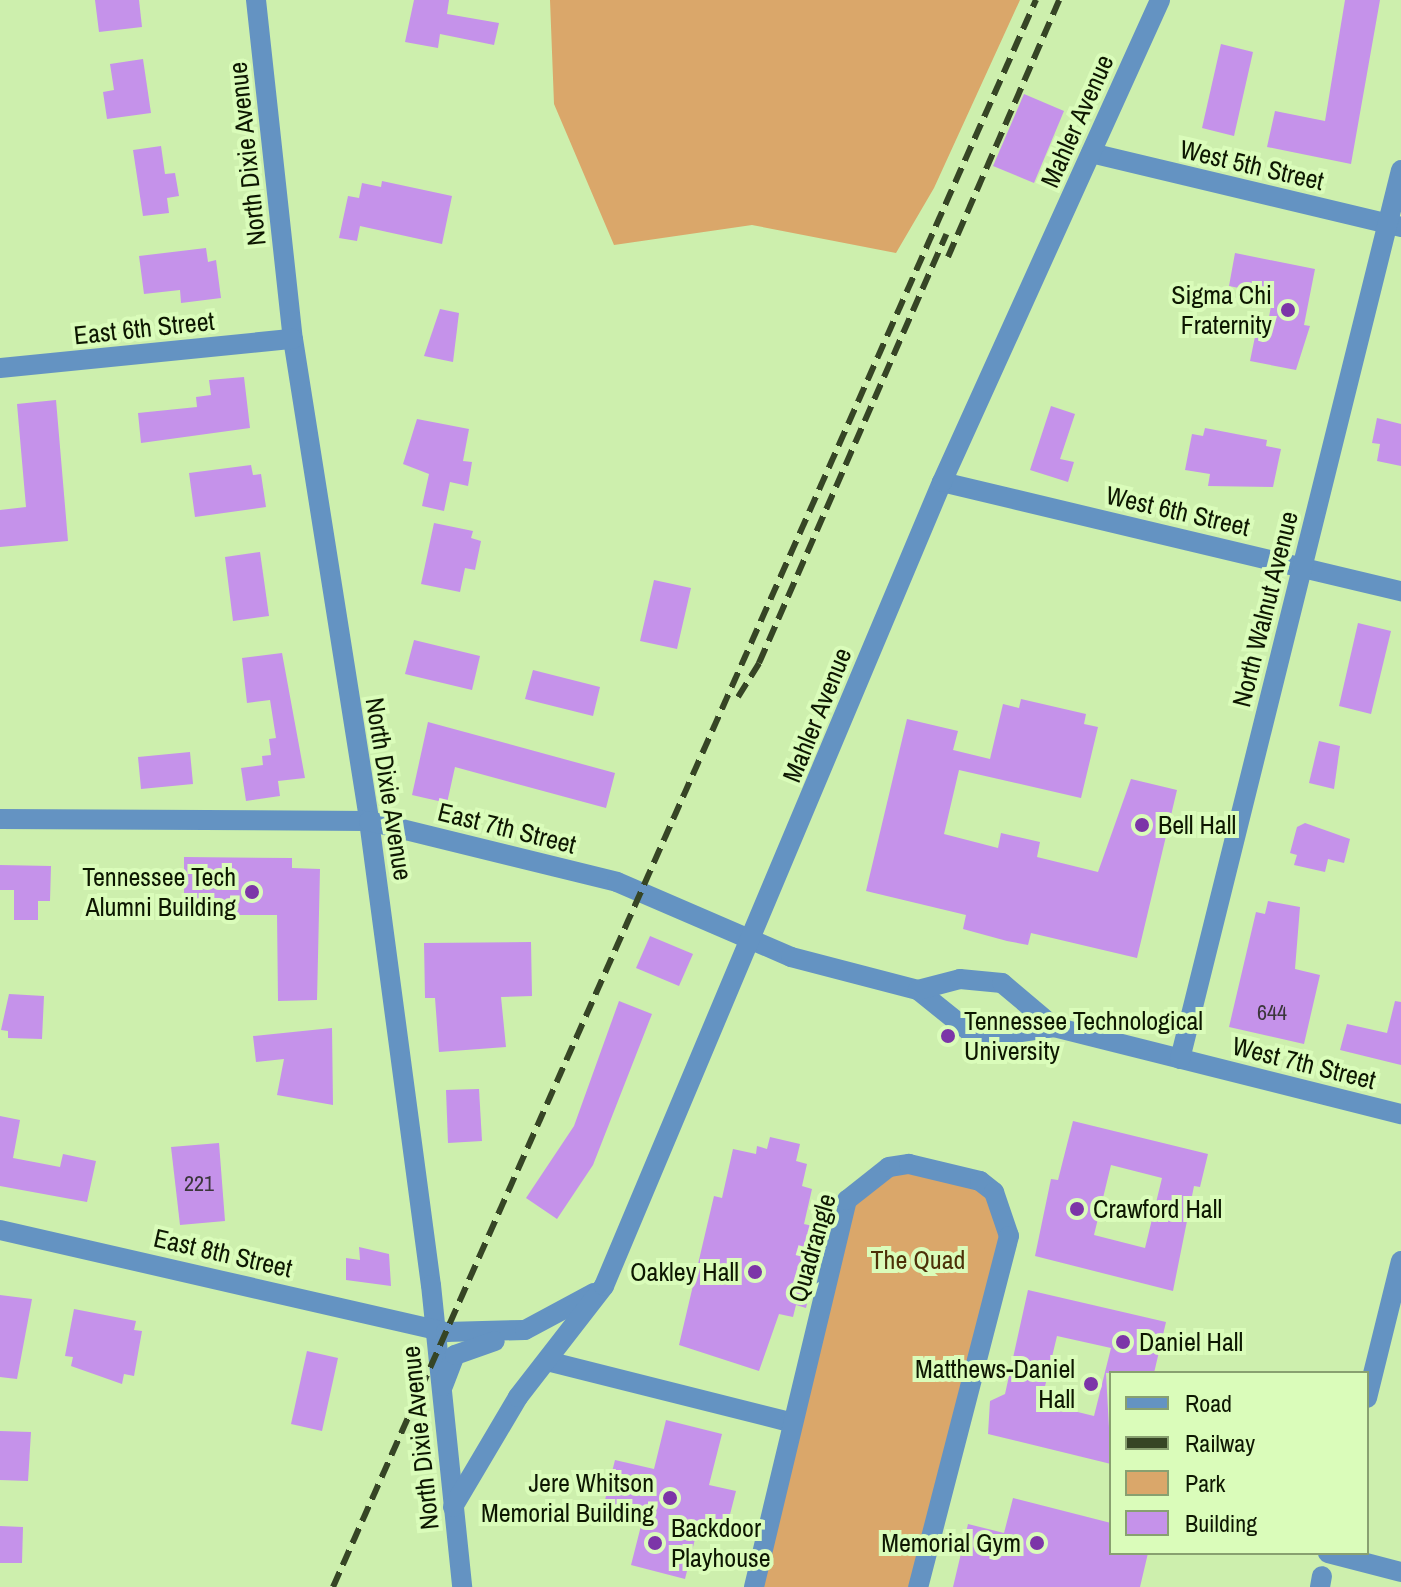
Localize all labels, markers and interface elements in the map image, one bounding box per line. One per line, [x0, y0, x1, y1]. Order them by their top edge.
street label: Mahler Avenue [1034, 49, 1120, 193]
street label: North Dixie Avenue [222, 60, 272, 248]
street label: West 5th Street [1177, 133, 1327, 197]
place label: Sigma Chi Fraternity [1171, 279, 1272, 340]
marker: Sigma Chi Fraternity [1279, 301, 1297, 319]
street label: East 6th Street [72, 305, 216, 351]
street label: West 6th Street [1103, 479, 1253, 543]
street label: North Walnut Avenue [1225, 507, 1305, 711]
street label: Mahler Avenue [776, 643, 858, 787]
street label: North Dixie Avenue [359, 695, 419, 883]
street label: East 7th Street [435, 796, 579, 860]
place label: Bell Hall [1158, 809, 1236, 841]
marker: Bell Hall [1133, 816, 1151, 834]
place label: Tennessee Tech Alumni Building [82, 861, 236, 922]
marker: Tennessee Tech Alumni Building [243, 883, 261, 901]
house number: 644 [1257, 1000, 1287, 1026]
place label: Tennessee Technological University [964, 1005, 1203, 1066]
marker: Tennessee Technological University [939, 1027, 957, 1045]
street label: West 7th Street [1229, 1030, 1379, 1096]
house number: 221 [184, 1171, 214, 1197]
street label: Quadrangle [782, 1190, 842, 1306]
place label: Crawford Hall [1093, 1193, 1222, 1225]
marker: Crawford Hall [1068, 1200, 1086, 1218]
street label: East 8th Street [151, 1222, 295, 1284]
park label: The Quad [871, 1244, 965, 1276]
place label: Oakley Hall [630, 1256, 739, 1288]
marker: Oakley Hall [746, 1263, 764, 1281]
place label: Daniel Hall [1139, 1326, 1243, 1358]
marker: Daniel Hall [1114, 1333, 1132, 1351]
street label: North Dixie Avenue [395, 1344, 445, 1532]
place label: Matthews-Daniel Hall [915, 1353, 1075, 1414]
legend [1109, 1371, 1369, 1555]
marker: Matthews-Daniel Hall [1082, 1375, 1100, 1393]
text: Road [1185, 1387, 1232, 1419]
text: Railway [1185, 1427, 1255, 1459]
place label: Jere Whitson Memorial Building [481, 1467, 654, 1528]
text: Park [1185, 1467, 1225, 1499]
marker: Jere Whitson Memorial Building [661, 1489, 679, 1507]
text: Building [1185, 1507, 1257, 1539]
place label: Backdoor Playhouse [671, 1512, 771, 1574]
place label: Memorial Gym [881, 1527, 1021, 1559]
marker: Backdoor Playhouse [646, 1534, 664, 1552]
marker: Memorial Gym [1028, 1534, 1046, 1552]

